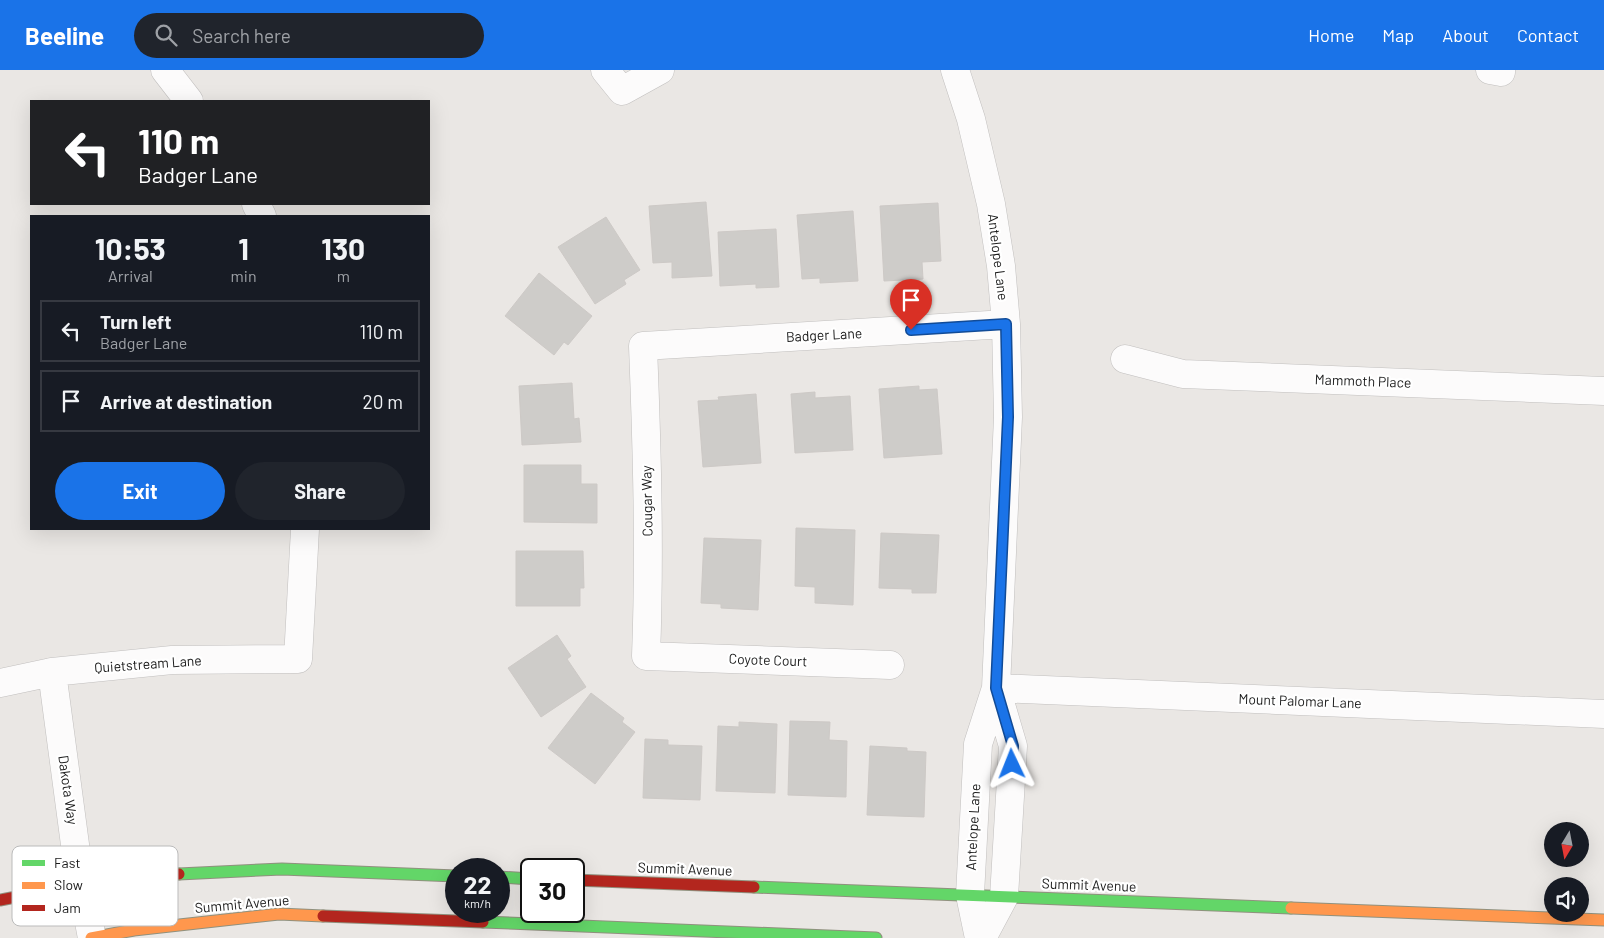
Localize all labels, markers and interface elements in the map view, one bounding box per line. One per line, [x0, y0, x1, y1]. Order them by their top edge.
search box [134, 13, 484, 58]
text: Beeline [25, 21, 104, 50]
icon: search [152, 21, 180, 49]
text: Search here [192, 24, 291, 47]
text: Home [1308, 24, 1354, 46]
text: Map [1382, 24, 1414, 46]
text: About [1442, 24, 1489, 46]
text: Contact [1517, 24, 1579, 46]
text: 110 m [138, 119, 219, 161]
icon: left [55, 120, 120, 185]
text: Badger Lane [138, 161, 258, 187]
street label: Antelope Lane [985, 213, 1012, 301]
text: 10:53 [95, 230, 166, 266]
text: 1 [238, 230, 249, 266]
text: 130 [321, 230, 365, 266]
text: Arrival [108, 266, 153, 285]
text: min [231, 266, 257, 285]
text: m [337, 266, 350, 285]
pin [890, 279, 932, 330]
icon: arrive [897, 286, 925, 314]
text: Turn left [100, 310, 171, 333]
icon: left [57, 317, 85, 345]
text: 110 m [359, 320, 403, 343]
street label: Badger Lane [785, 324, 863, 345]
text: Badger Lane [100, 333, 187, 352]
street label: Mammoth Place [1314, 370, 1412, 391]
icon: arrive [57, 387, 85, 415]
text: Arrive at destination [100, 390, 272, 413]
text: 20 m [363, 390, 403, 413]
button: Exit [55, 462, 225, 520]
button: Share [235, 462, 405, 520]
street label: Cougar Way [637, 465, 656, 537]
street label: Coyote Court [728, 650, 808, 669]
street label: Quietstream Lane [94, 651, 202, 676]
street label: Mount Palomar Lane [1238, 690, 1362, 711]
position arrow [985, 737, 1037, 789]
street label: Dakota Way [55, 754, 82, 826]
street label: Antelope Lane [962, 783, 983, 871]
north arrow [1544, 822, 1589, 868]
map controls [1544, 822, 1589, 922]
legend [12, 846, 178, 926]
text: Fast [54, 854, 80, 871]
speed limit sign: 30 [520, 858, 585, 923]
street label: Summit Avenue [637, 858, 733, 879]
text: 22 [463, 869, 492, 899]
street label: Summit Avenue [1041, 874, 1137, 895]
text: Slow [54, 876, 83, 893]
button: sound [1544, 877, 1589, 922]
street label: Summit Avenue [194, 891, 290, 916]
text: km/h [464, 896, 491, 910]
text: Jam [54, 899, 81, 916]

